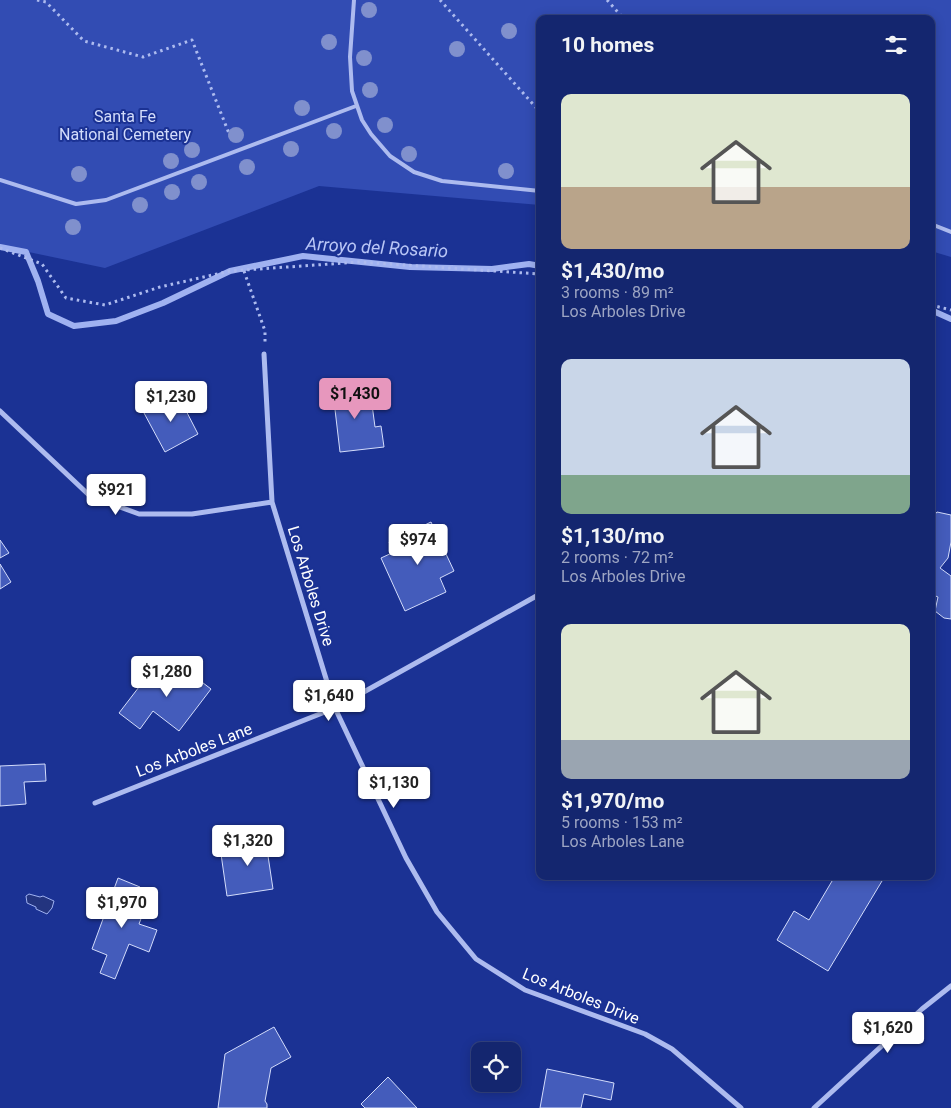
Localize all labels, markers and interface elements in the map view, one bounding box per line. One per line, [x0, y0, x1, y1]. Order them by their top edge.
icon: filters [882, 31, 910, 59]
text: 10 homes [561, 33, 654, 57]
park label: Santa Fe National Cemetery [59, 107, 191, 144]
icon: home [691, 127, 781, 217]
water label: Arroyo del Rosario [304, 233, 449, 261]
text: $1,430/mo [561, 259, 664, 283]
text: 3 rooms · 89 m² [561, 283, 674, 302]
text: Los Arboles Drive [561, 302, 685, 321]
pin: $1,430 [314, 378, 396, 420]
pin: $1,230 [130, 380, 212, 423]
text: $1,430 [330, 384, 380, 403]
text: $1,230 [146, 387, 196, 406]
icon: home [691, 392, 781, 482]
pin: $921 [86, 474, 146, 516]
text: $921 [98, 480, 134, 499]
street label: Los Arboles Drive [284, 524, 338, 648]
pin: $974 [388, 524, 448, 566]
text: $1,130/mo [561, 524, 664, 548]
text: $974 [400, 530, 436, 549]
text: 2 rooms · 72 m² [561, 548, 674, 567]
text: Los Arboles Drive [561, 567, 685, 586]
pin: $1,280 [126, 656, 208, 698]
icon: home [691, 657, 781, 747]
text: $1,280 [142, 662, 192, 681]
pin: $1,640 [288, 680, 370, 722]
text: $1,640 [304, 686, 354, 705]
street label: Los Arboles Lane [133, 719, 255, 781]
pin: $1,130 [353, 766, 435, 809]
text: $1,130 [369, 773, 419, 792]
text: $1,970/mo [561, 789, 664, 813]
text: 5 rooms · 153 m² [561, 813, 683, 832]
pin: $1,320 [207, 824, 289, 867]
text: $1,320 [223, 831, 273, 850]
text: Los Arboles Lane [561, 832, 684, 851]
pin: $1,970 [81, 886, 163, 929]
text: $1,970 [97, 893, 147, 912]
street label: Los Arboles Drive [520, 964, 642, 1028]
pin: $1,620 [847, 1012, 929, 1054]
text: $1,620 [863, 1018, 913, 1037]
map controls [471, 1042, 521, 1092]
button: locate [471, 1042, 521, 1092]

